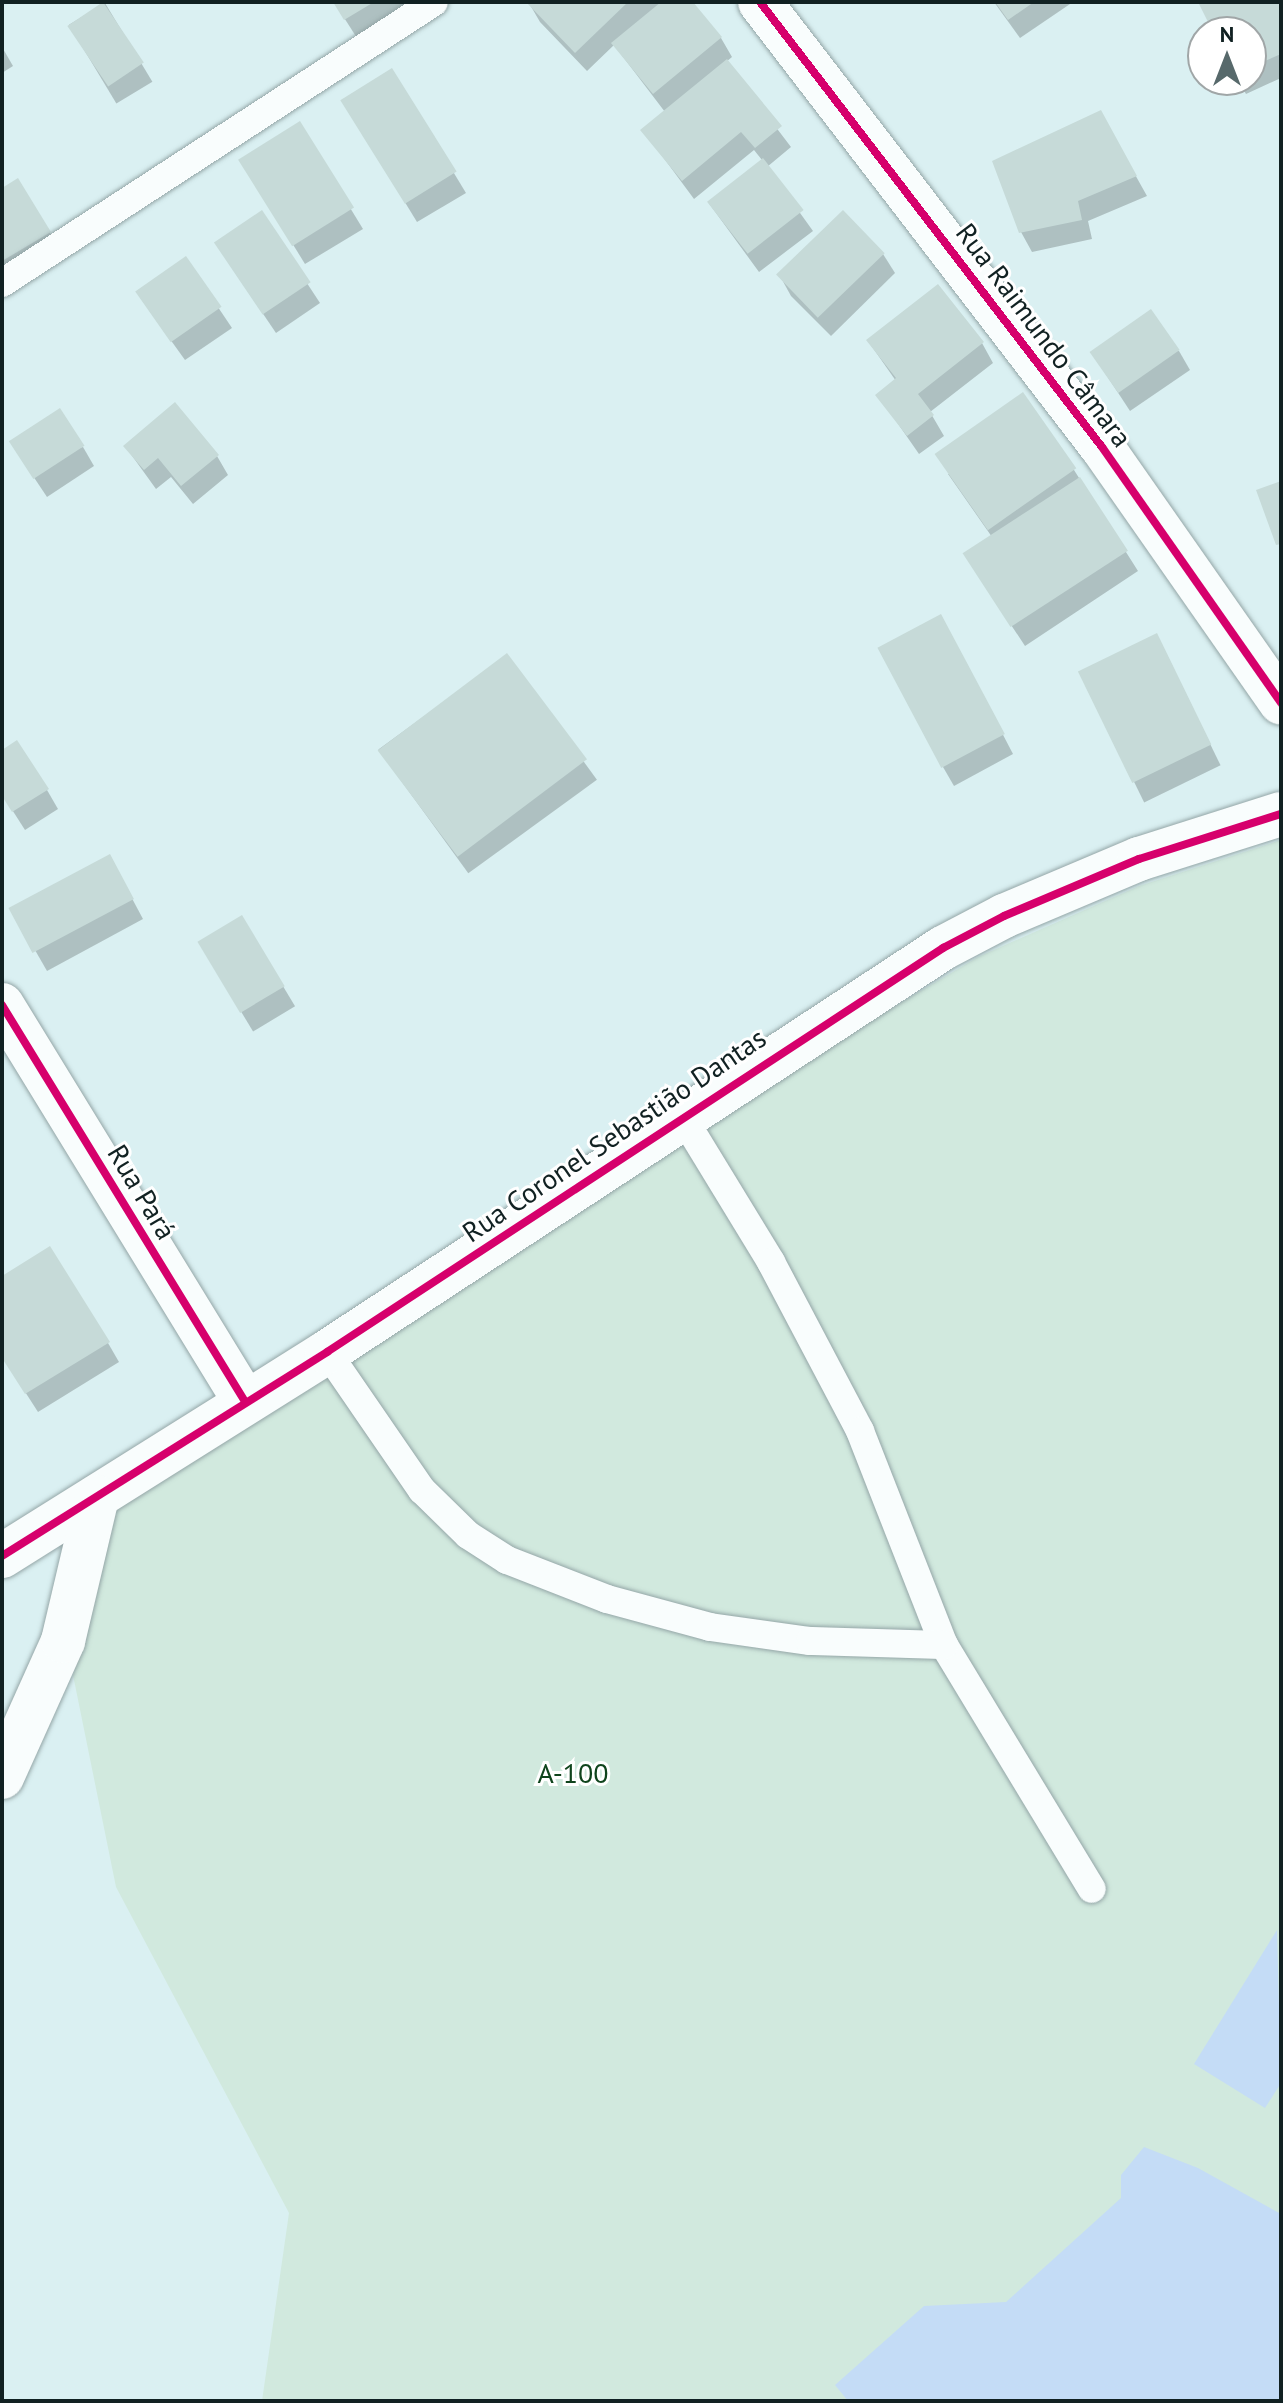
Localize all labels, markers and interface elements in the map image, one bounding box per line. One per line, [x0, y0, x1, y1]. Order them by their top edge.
north arrow [1187, 16, 1267, 96]
text: N [1220, 20, 1234, 48]
street label: Rua Raimundo Câmara [949, 217, 1139, 453]
street label: Rua Coronel Sebastião Dantas [456, 1021, 772, 1249]
street label: Rua Pará [101, 1138, 183, 1246]
park label: A-100 [537, 1756, 609, 1790]

